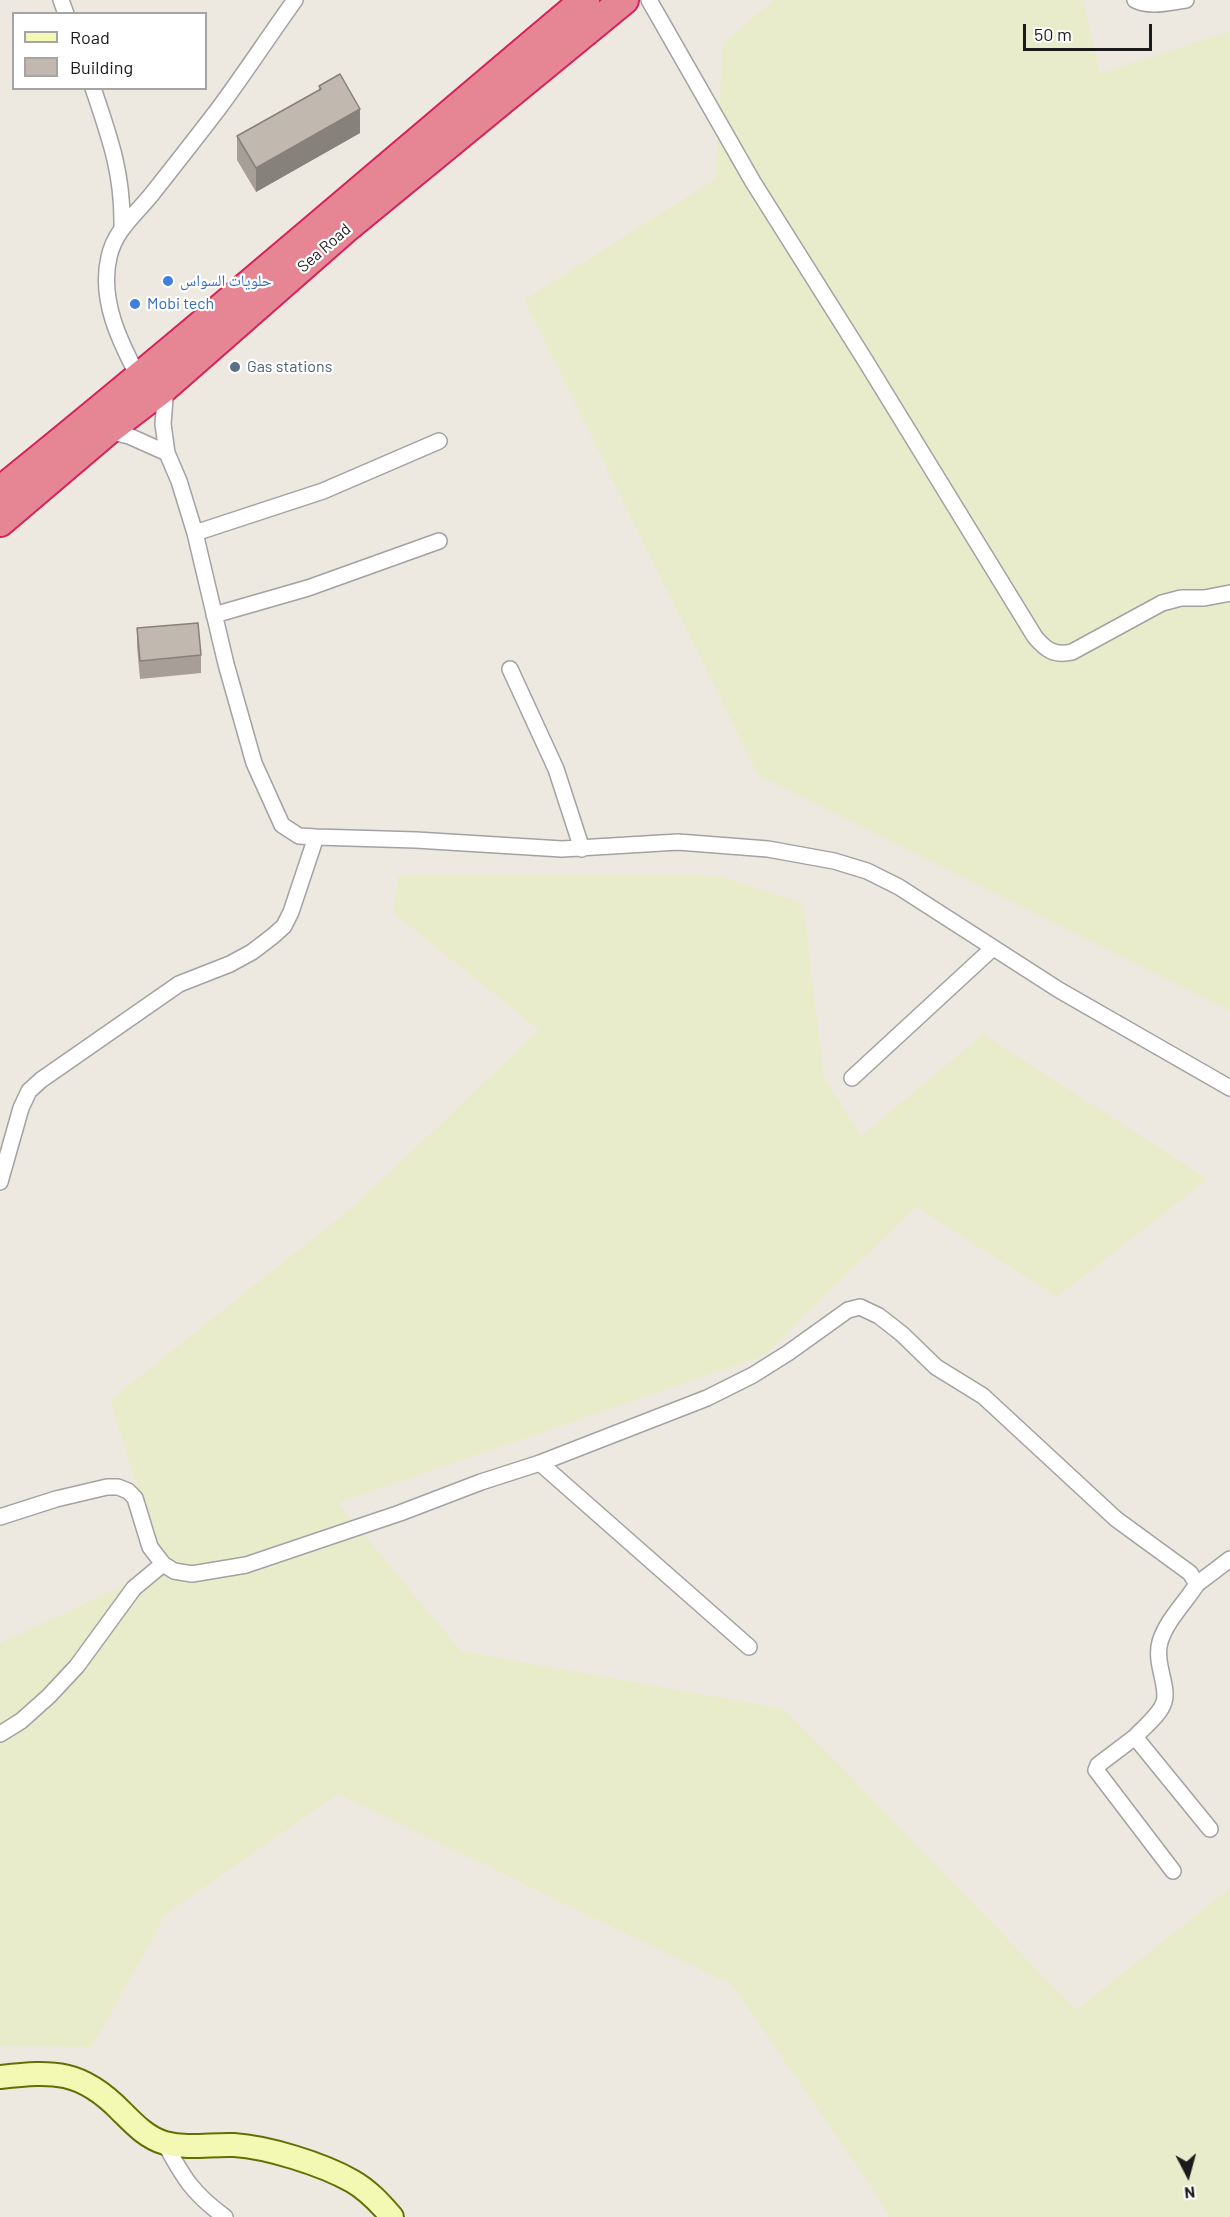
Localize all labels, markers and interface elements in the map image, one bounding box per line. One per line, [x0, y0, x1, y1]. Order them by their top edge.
legend [12, 12, 207, 90]
scale bar [1026, 12, 1155, 50]
text: 50 m [1034, 23, 1072, 45]
text: Road [70, 26, 110, 48]
text: Building [70, 56, 133, 78]
street label: Sea Road [293, 220, 355, 276]
place label: حلويات السواس [180, 271, 272, 291]
marker: حلويات السواس [161, 274, 175, 288]
place label: Mobi tech [147, 294, 214, 314]
marker: Mobi tech [128, 297, 142, 311]
place label: Gas stations [247, 357, 332, 377]
marker: Gas stations [228, 360, 242, 374]
north arrow [1158, 2145, 1218, 2205]
text: N [1184, 2183, 1196, 2203]

